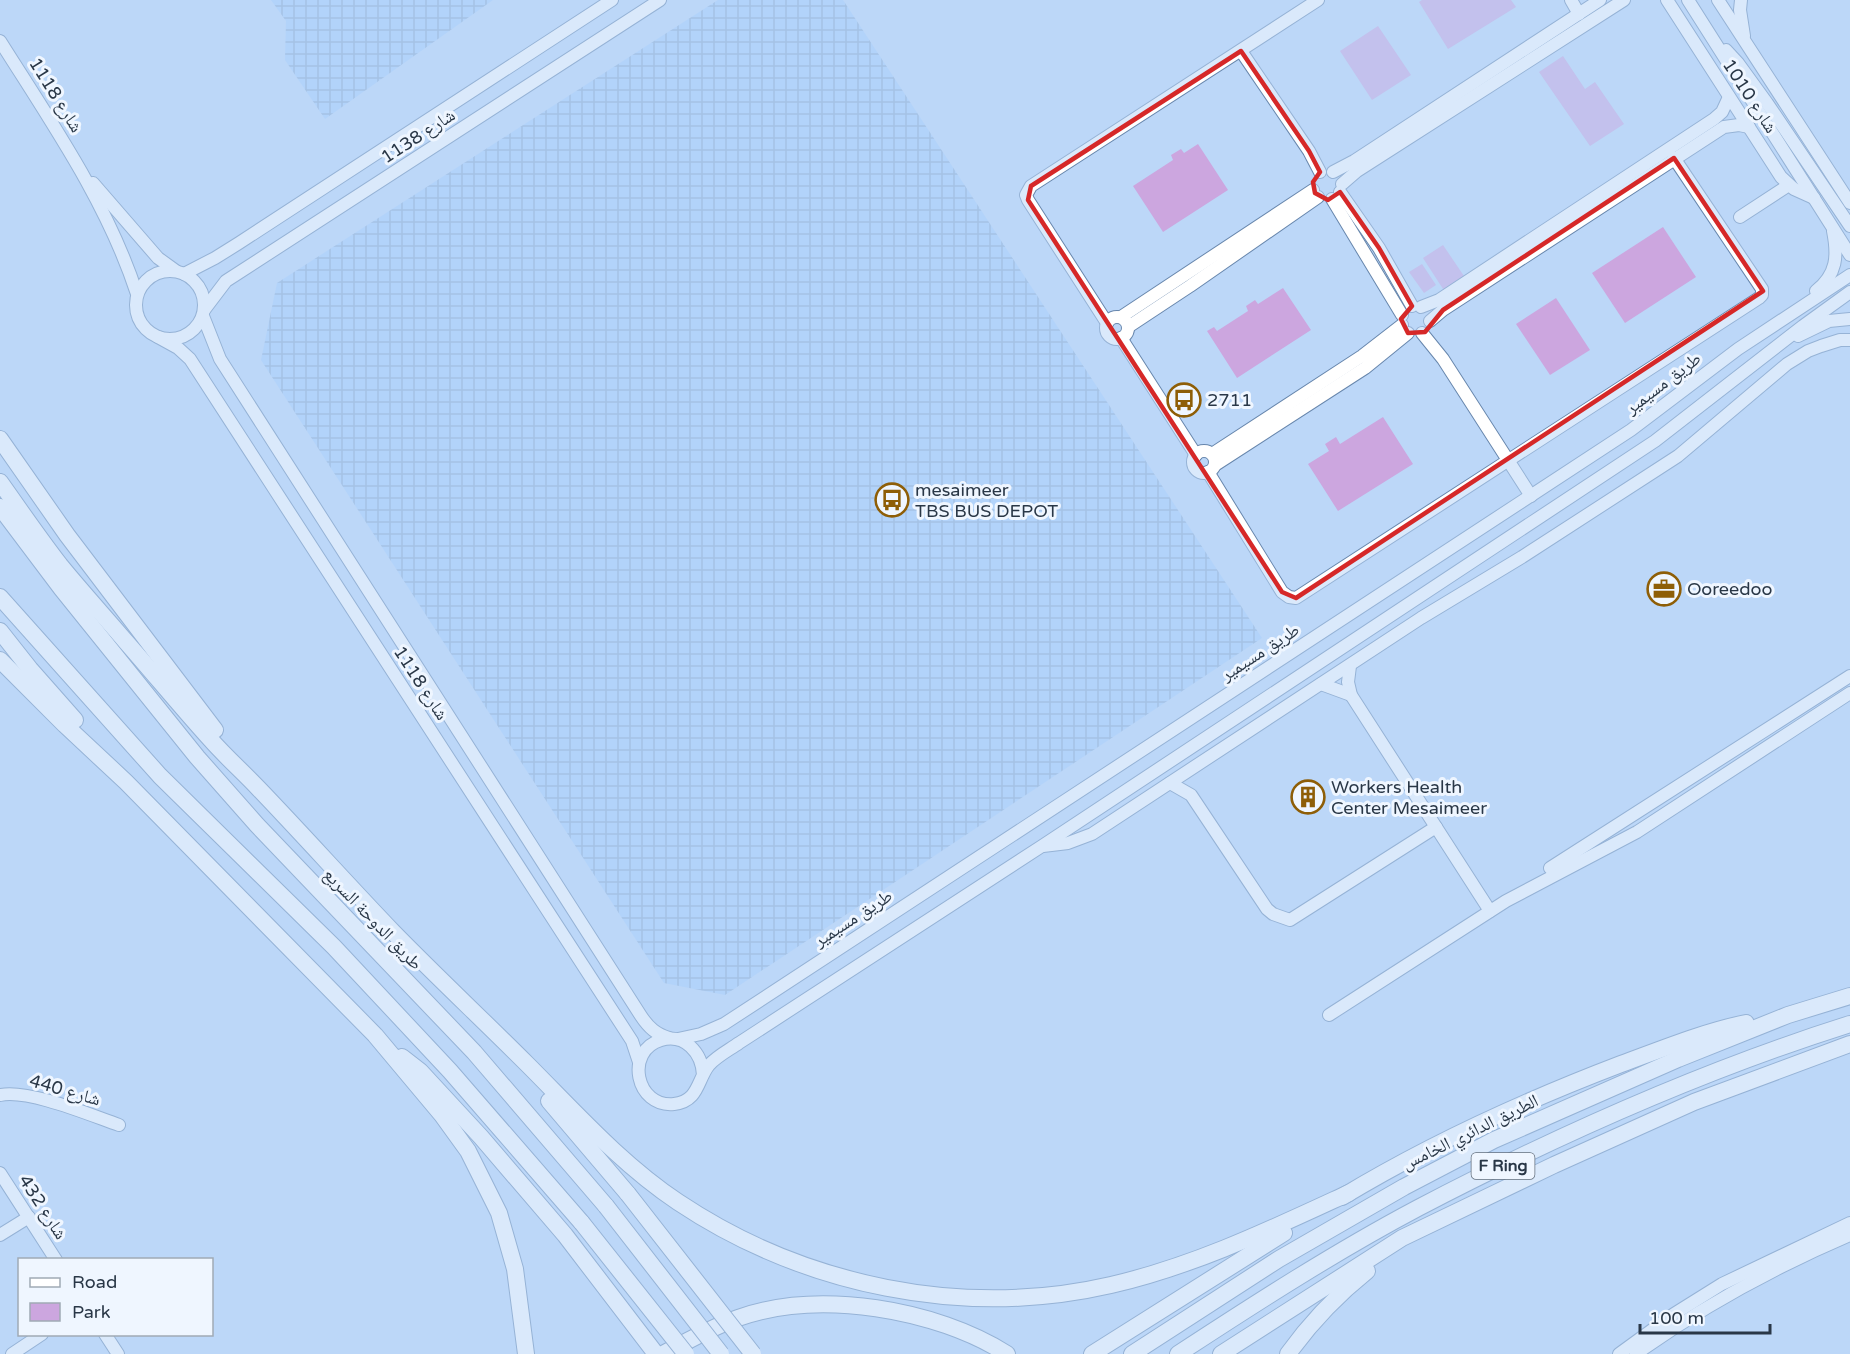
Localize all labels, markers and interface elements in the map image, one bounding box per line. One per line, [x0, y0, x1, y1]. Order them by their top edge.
street label: شارع 1118 [24, 53, 88, 137]
street label: شارع 1010 [1718, 55, 1782, 137]
street label: شارع 1138 [377, 104, 459, 168]
street label: طريق مسيمير [1620, 347, 1705, 419]
bus stop icon: 2711 [1166, 382, 1202, 418]
place label: 2711 [1207, 389, 1252, 411]
place label: mesaimeer TBS BUS DEPOT [915, 479, 1058, 522]
bus stop icon: mesaimeer TBS BUS DEPOT [874, 482, 910, 518]
office icon: Ooreedoo [1646, 571, 1682, 607]
place label: Ooreedoo [1687, 578, 1773, 600]
street label: طريق مسيمير [1216, 618, 1303, 686]
street label: شارع 1118 [389, 642, 453, 724]
place label: Workers Health Center Mesaimeer [1331, 776, 1487, 819]
building icon: Workers Health Center Mesaimeer [1290, 779, 1326, 815]
street label: طريق الدوحة السريع [318, 864, 427, 975]
street label: طريق مسيمير [809, 884, 896, 952]
street label: شارع 440 [27, 1069, 103, 1111]
street label: الطريق الدائري الخامس [1398, 1089, 1543, 1178]
road number: F Ring [1472, 1153, 1534, 1179]
street label: شارع 432 [14, 1170, 72, 1244]
legend [18, 1258, 213, 1336]
text: Road [72, 1271, 117, 1293]
scale bar [1640, 1297, 1770, 1335]
text: Park [72, 1301, 111, 1323]
text: 100 m [1649, 1307, 1704, 1329]

